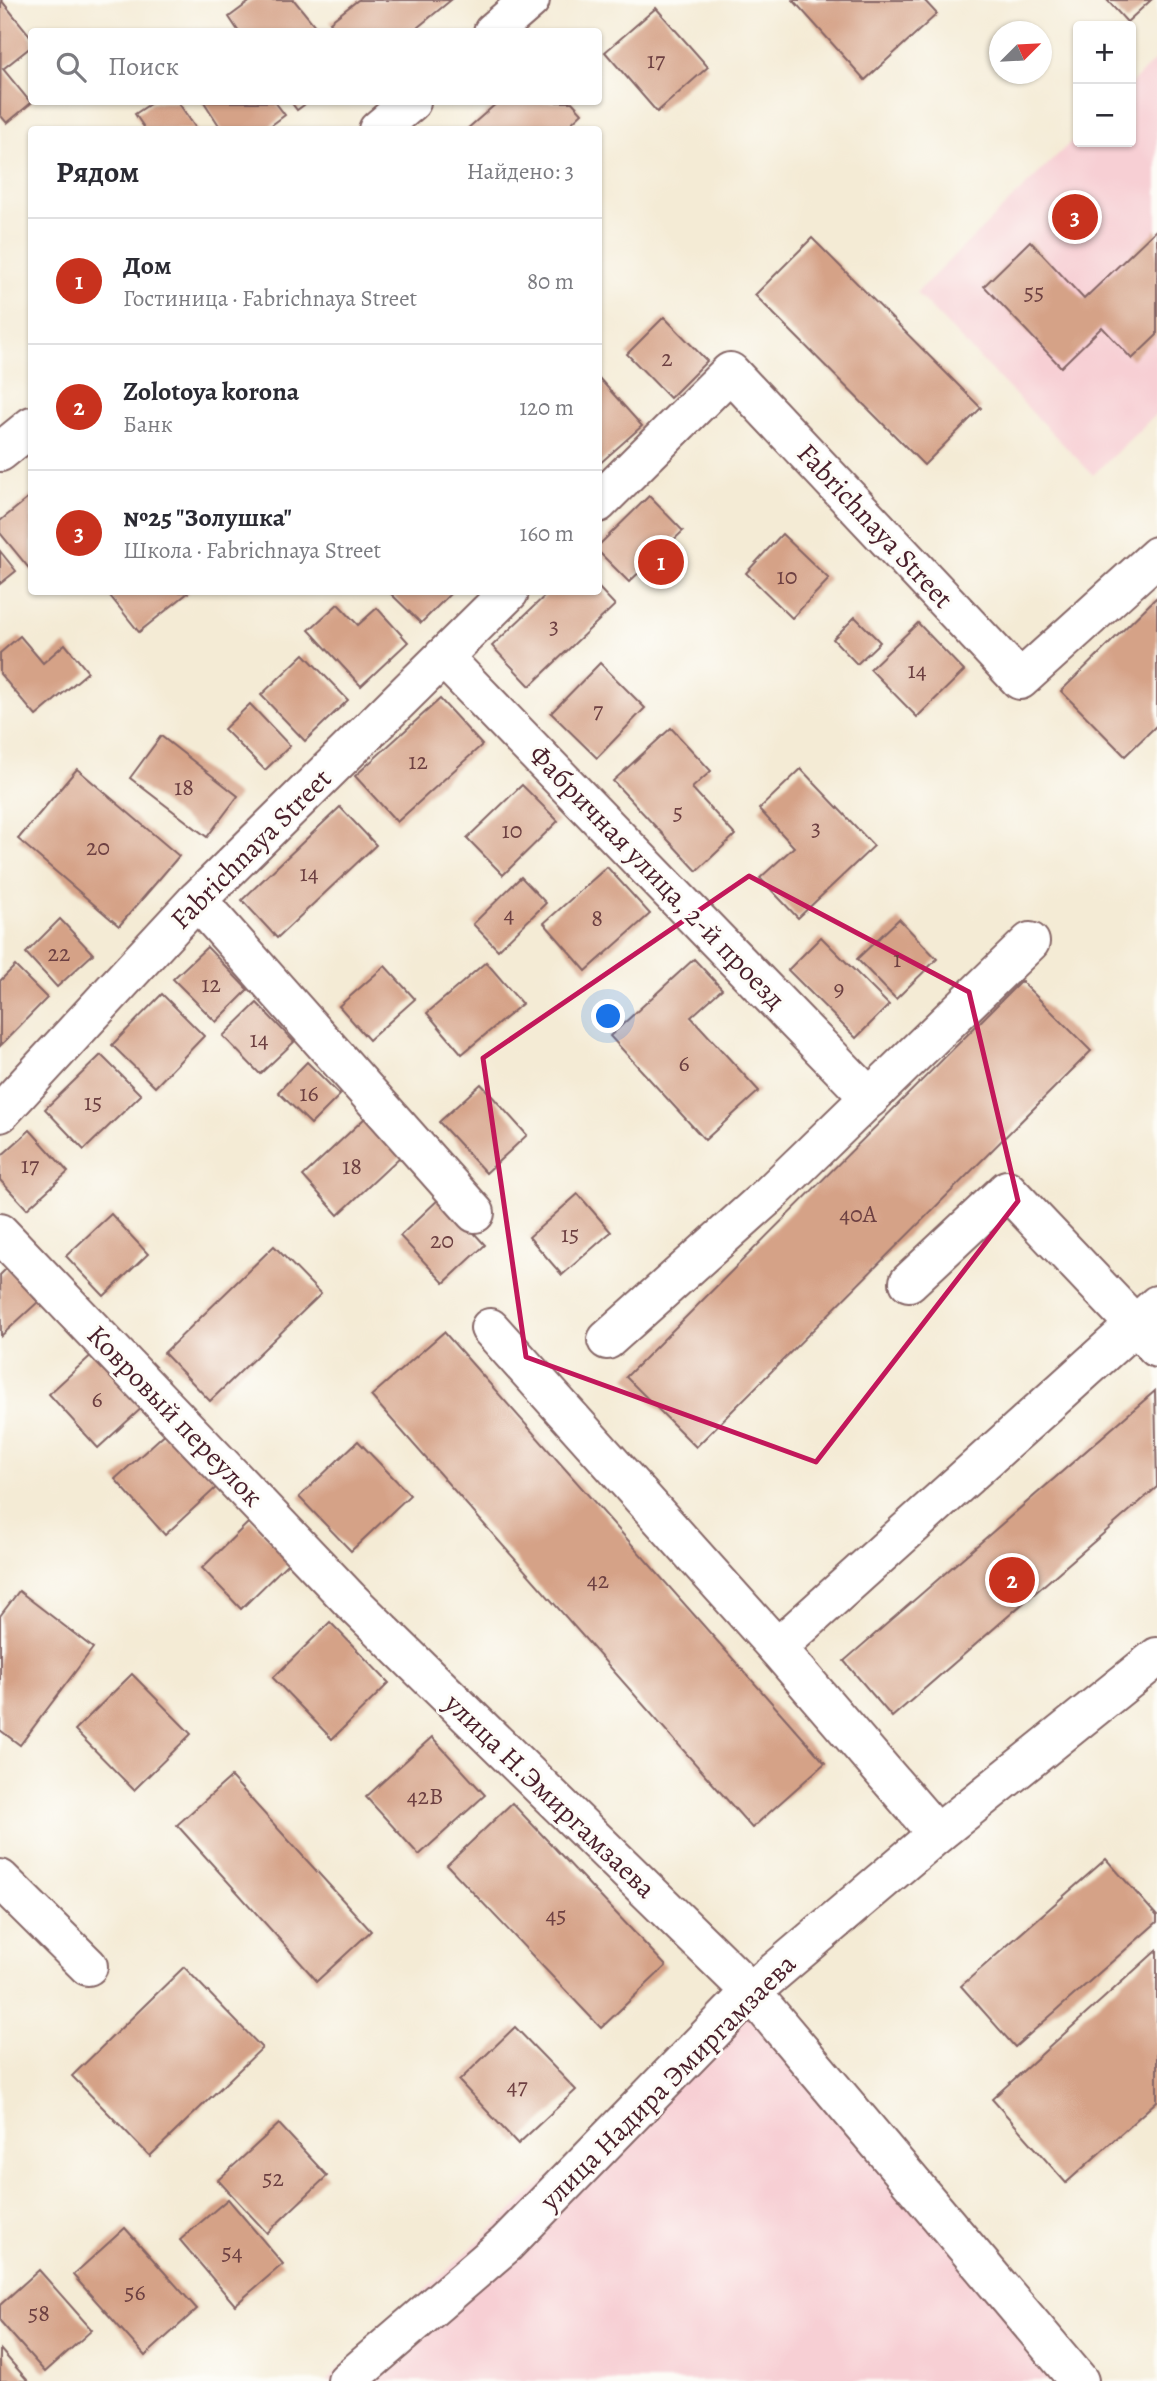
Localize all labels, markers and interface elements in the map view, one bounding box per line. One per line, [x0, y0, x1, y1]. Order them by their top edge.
north arrow [989, 21, 1052, 84]
map controls [1073, 21, 1136, 147]
button: + [1073, 21, 1136, 84]
search box [28, 28, 602, 105]
house number: 17 [647, 44, 666, 76]
icon: search [52, 48, 90, 86]
text: Поиск [108, 49, 179, 84]
button: − [1073, 84, 1136, 147]
text: Рядом [56, 152, 139, 192]
text: Найдено: 3 [467, 156, 574, 187]
pin: 3 [1052, 191, 1098, 243]
text: Дом [123, 248, 171, 283]
text: 1 [75, 266, 83, 297]
text: 80 m [527, 266, 574, 297]
house number: 55 [1024, 276, 1044, 308]
text: Гостиница · Fabrichnaya Street [123, 283, 417, 314]
house number: 2 [661, 342, 673, 374]
text: Zolotoya korona [123, 374, 299, 409]
text: 2 [73, 392, 85, 423]
text: 120 m [519, 392, 574, 423]
text: Банк [123, 409, 173, 440]
street label: Fabrichnaya Street [788, 435, 962, 617]
text: №25 "Золушка" [123, 500, 292, 535]
text: 3 [74, 518, 84, 549]
text: 160 m [520, 518, 574, 549]
text: Школа · Fabrichnaya Street [123, 535, 381, 566]
pin: 1 [638, 536, 684, 588]
house number: 10 [777, 560, 798, 592]
house number: 3 [549, 610, 559, 642]
house number: 14 [907, 654, 927, 686]
house number: 7 [593, 694, 604, 726]
street label: Фабричная улица, 2-й проезд [520, 736, 794, 1018]
house number: 12 [408, 745, 428, 777]
street label: Fabrichnaya Street [162, 760, 340, 938]
house number: 18 [174, 771, 194, 803]
house number: 5 [673, 796, 683, 828]
house number: 3 [811, 812, 821, 844]
house number: 10 [502, 814, 523, 846]
house number: 20 [86, 831, 110, 863]
house number: 14 [299, 857, 319, 889]
house number: 4 [504, 898, 515, 930]
house number: 8 [591, 902, 603, 934]
house number: 22 [48, 937, 70, 969]
house number: 1 [893, 943, 901, 975]
house number: 12 [201, 968, 221, 1000]
house number: 9 [834, 972, 844, 1004]
your location [591, 999, 625, 1033]
house number: 14 [249, 1023, 269, 1055]
house number: 6 [678, 1047, 690, 1079]
house number: 16 [299, 1077, 319, 1109]
house number: 15 [84, 1086, 102, 1118]
house number: 17 [21, 1149, 40, 1181]
house number: 18 [342, 1150, 362, 1182]
house number: 40А [839, 1198, 878, 1230]
house number: 15 [561, 1218, 579, 1250]
house number: 20 [430, 1224, 454, 1256]
street label: Ковровый переулок [78, 1317, 272, 1515]
house number: 6 [91, 1383, 103, 1415]
pin: 2 [989, 1554, 1035, 1606]
house number: 42 [587, 1564, 609, 1596]
street label: улица Н.Эмиргамзаева [435, 1684, 664, 1907]
house number: 42В [407, 1780, 443, 1812]
house number: 45 [545, 1899, 567, 1931]
street label: улица Надира Эмиргамзаева [531, 1945, 805, 2219]
house number: 47 [507, 2070, 528, 2102]
house number: 52 [262, 2162, 284, 2194]
house number: 54 [221, 2236, 243, 2268]
house number: 56 [124, 2276, 146, 2308]
house number: 58 [28, 2297, 50, 2329]

